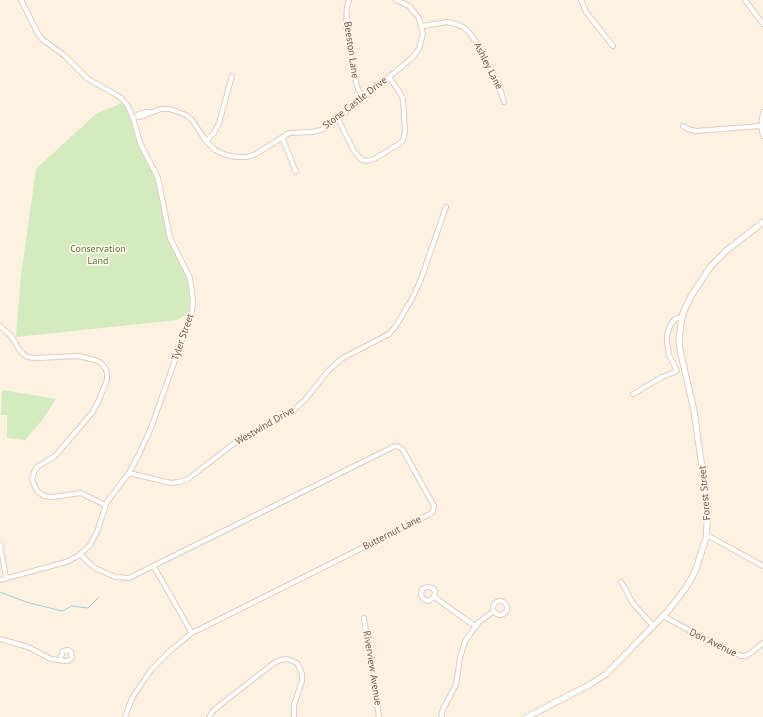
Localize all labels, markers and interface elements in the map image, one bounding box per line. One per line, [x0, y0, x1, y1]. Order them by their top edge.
street label: Beeston Lane [341, 21, 361, 79]
street label: Ashley Lane [471, 41, 505, 91]
street label: Stone Castle Drive [320, 74, 390, 132]
park label: Conservation Land [70, 243, 126, 266]
street label: Tyler Street [169, 312, 197, 362]
street label: Westwind Drive [233, 404, 297, 448]
street label: Forest Street [697, 465, 713, 521]
street label: Butternut Lane [361, 513, 423, 553]
street label: Don Avenue [687, 626, 739, 660]
street label: Riverview Avenue [360, 630, 384, 706]

